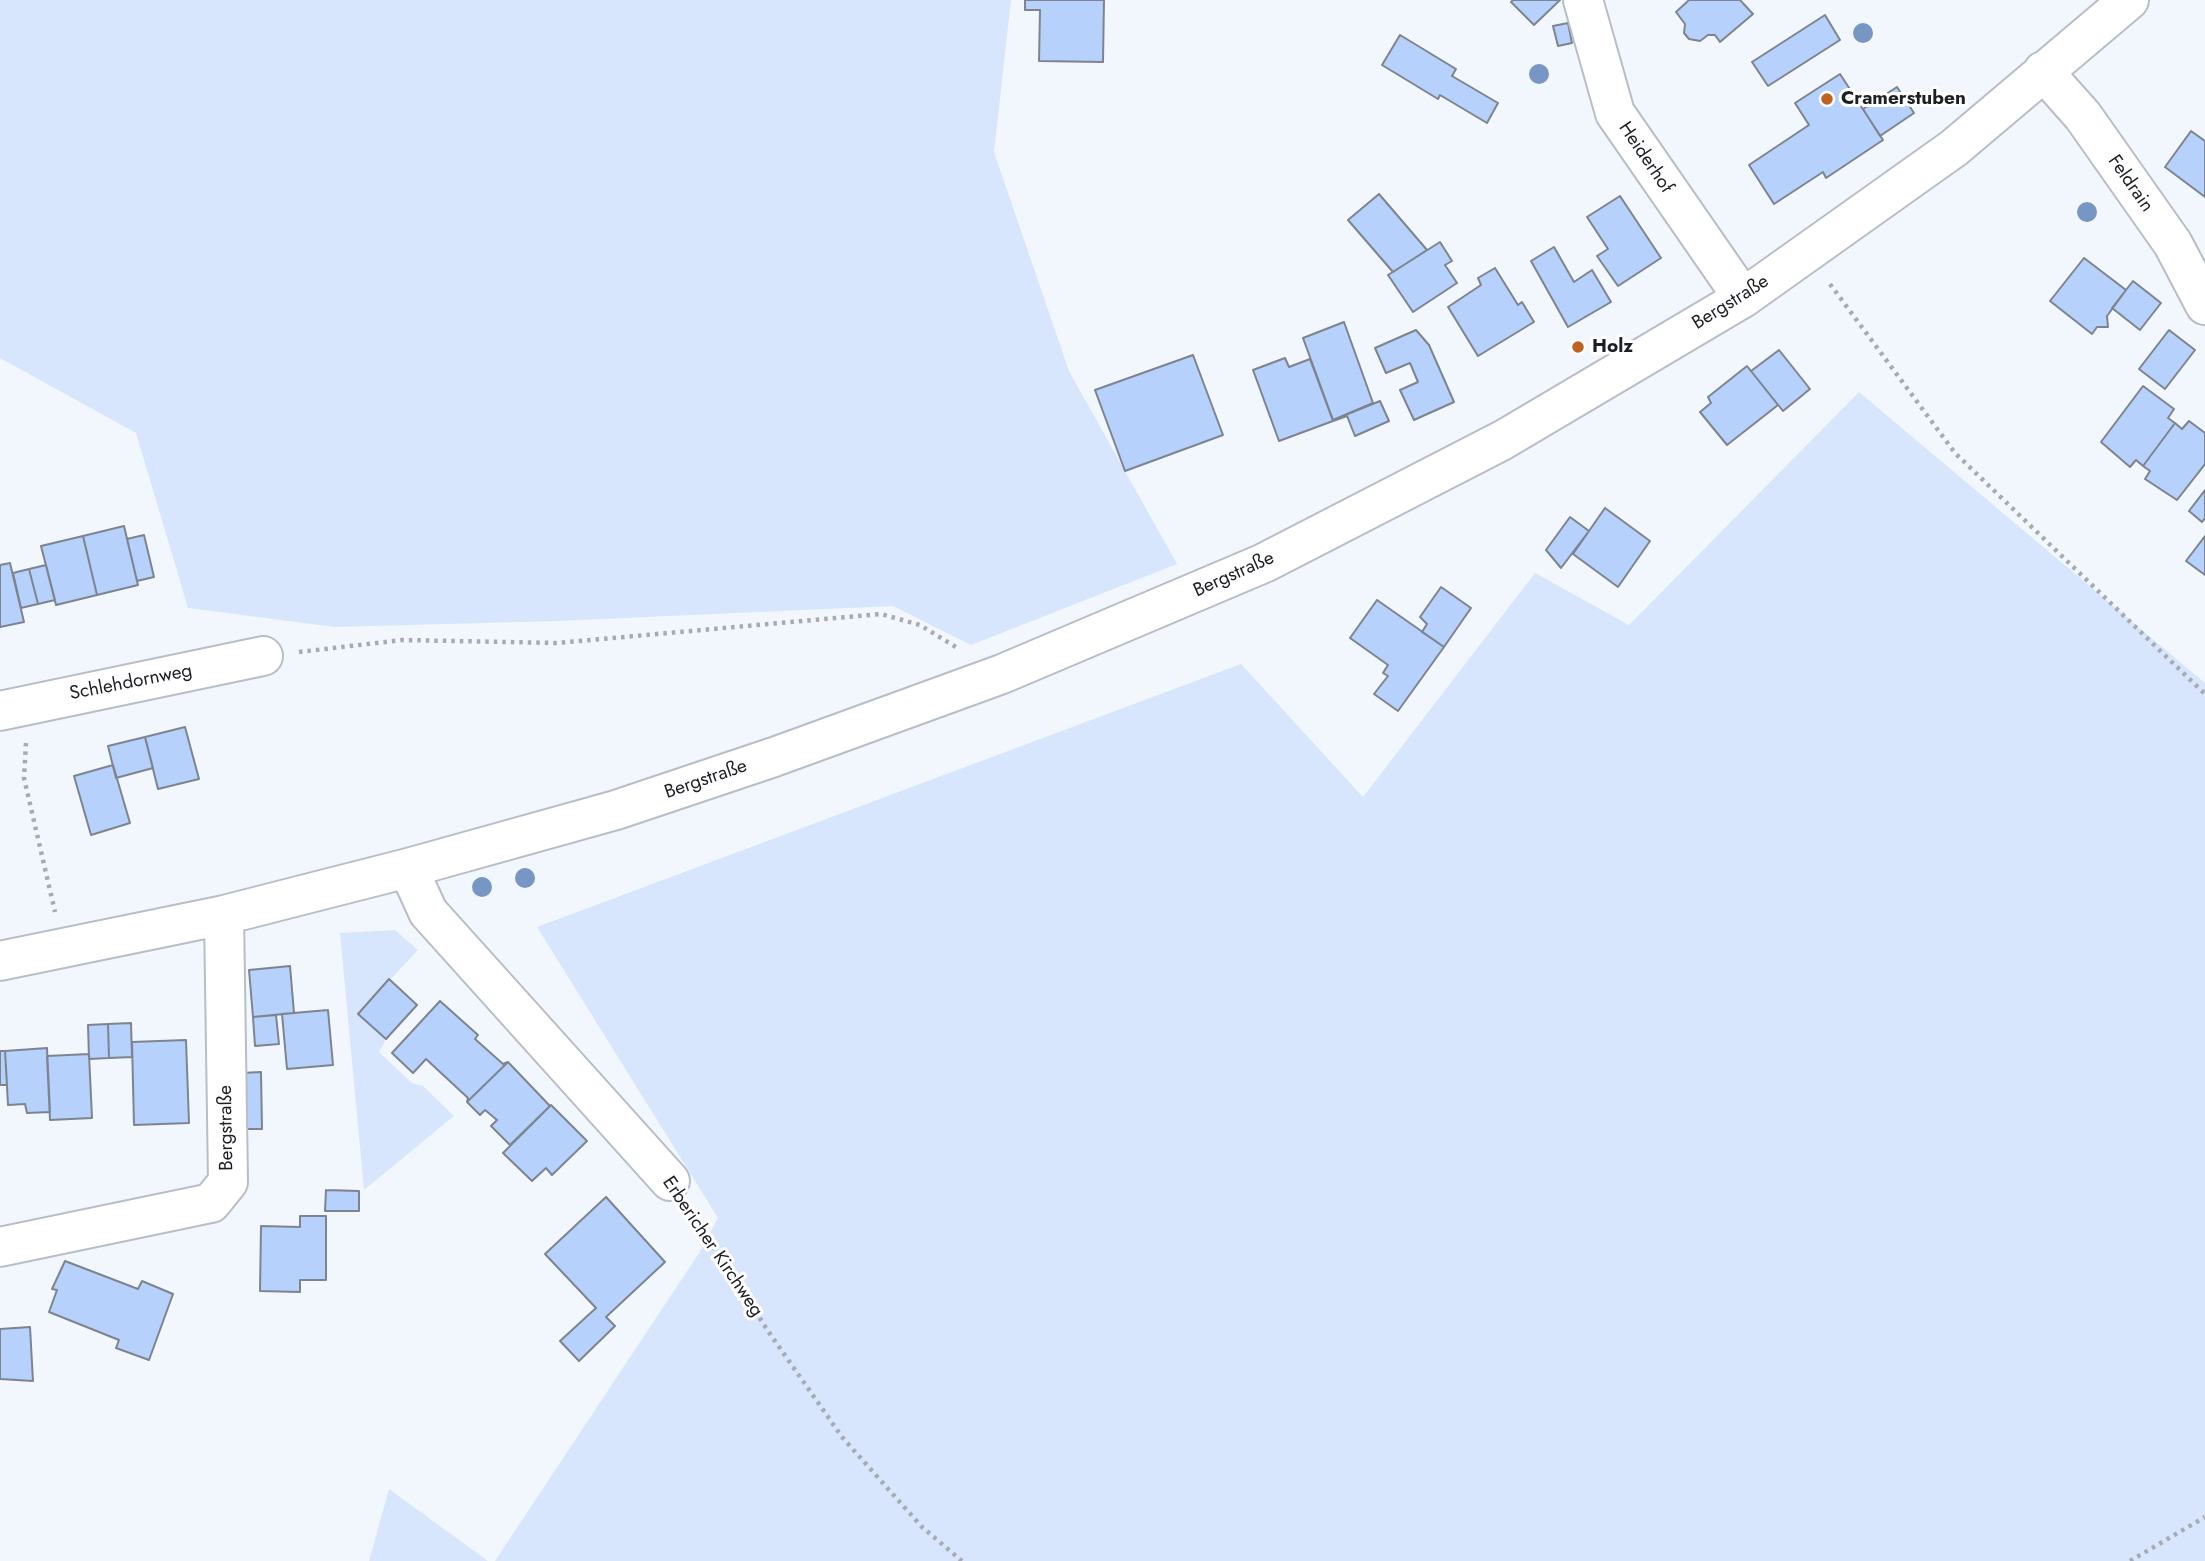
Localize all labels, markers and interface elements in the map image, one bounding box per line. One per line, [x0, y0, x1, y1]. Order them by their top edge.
place label: Cramerstuben [1841, 88, 1966, 110]
marker: Cramerstuben [1819, 91, 1835, 107]
street label: Heiderhof [1613, 118, 1677, 198]
street label: Feldrain [2102, 151, 2158, 217]
street label: Bergstraße [1689, 271, 1773, 335]
place label: Holz [1592, 336, 1633, 358]
marker: Holz [1570, 339, 1586, 355]
street label: Bergstraße [1190, 547, 1278, 603]
street label: Schlehdornweg [68, 660, 194, 706]
street label: Bergstraße [662, 755, 750, 805]
street label: Bergstraße [215, 1085, 239, 1171]
street label: Erbericher Kirchweg [657, 1173, 767, 1321]

